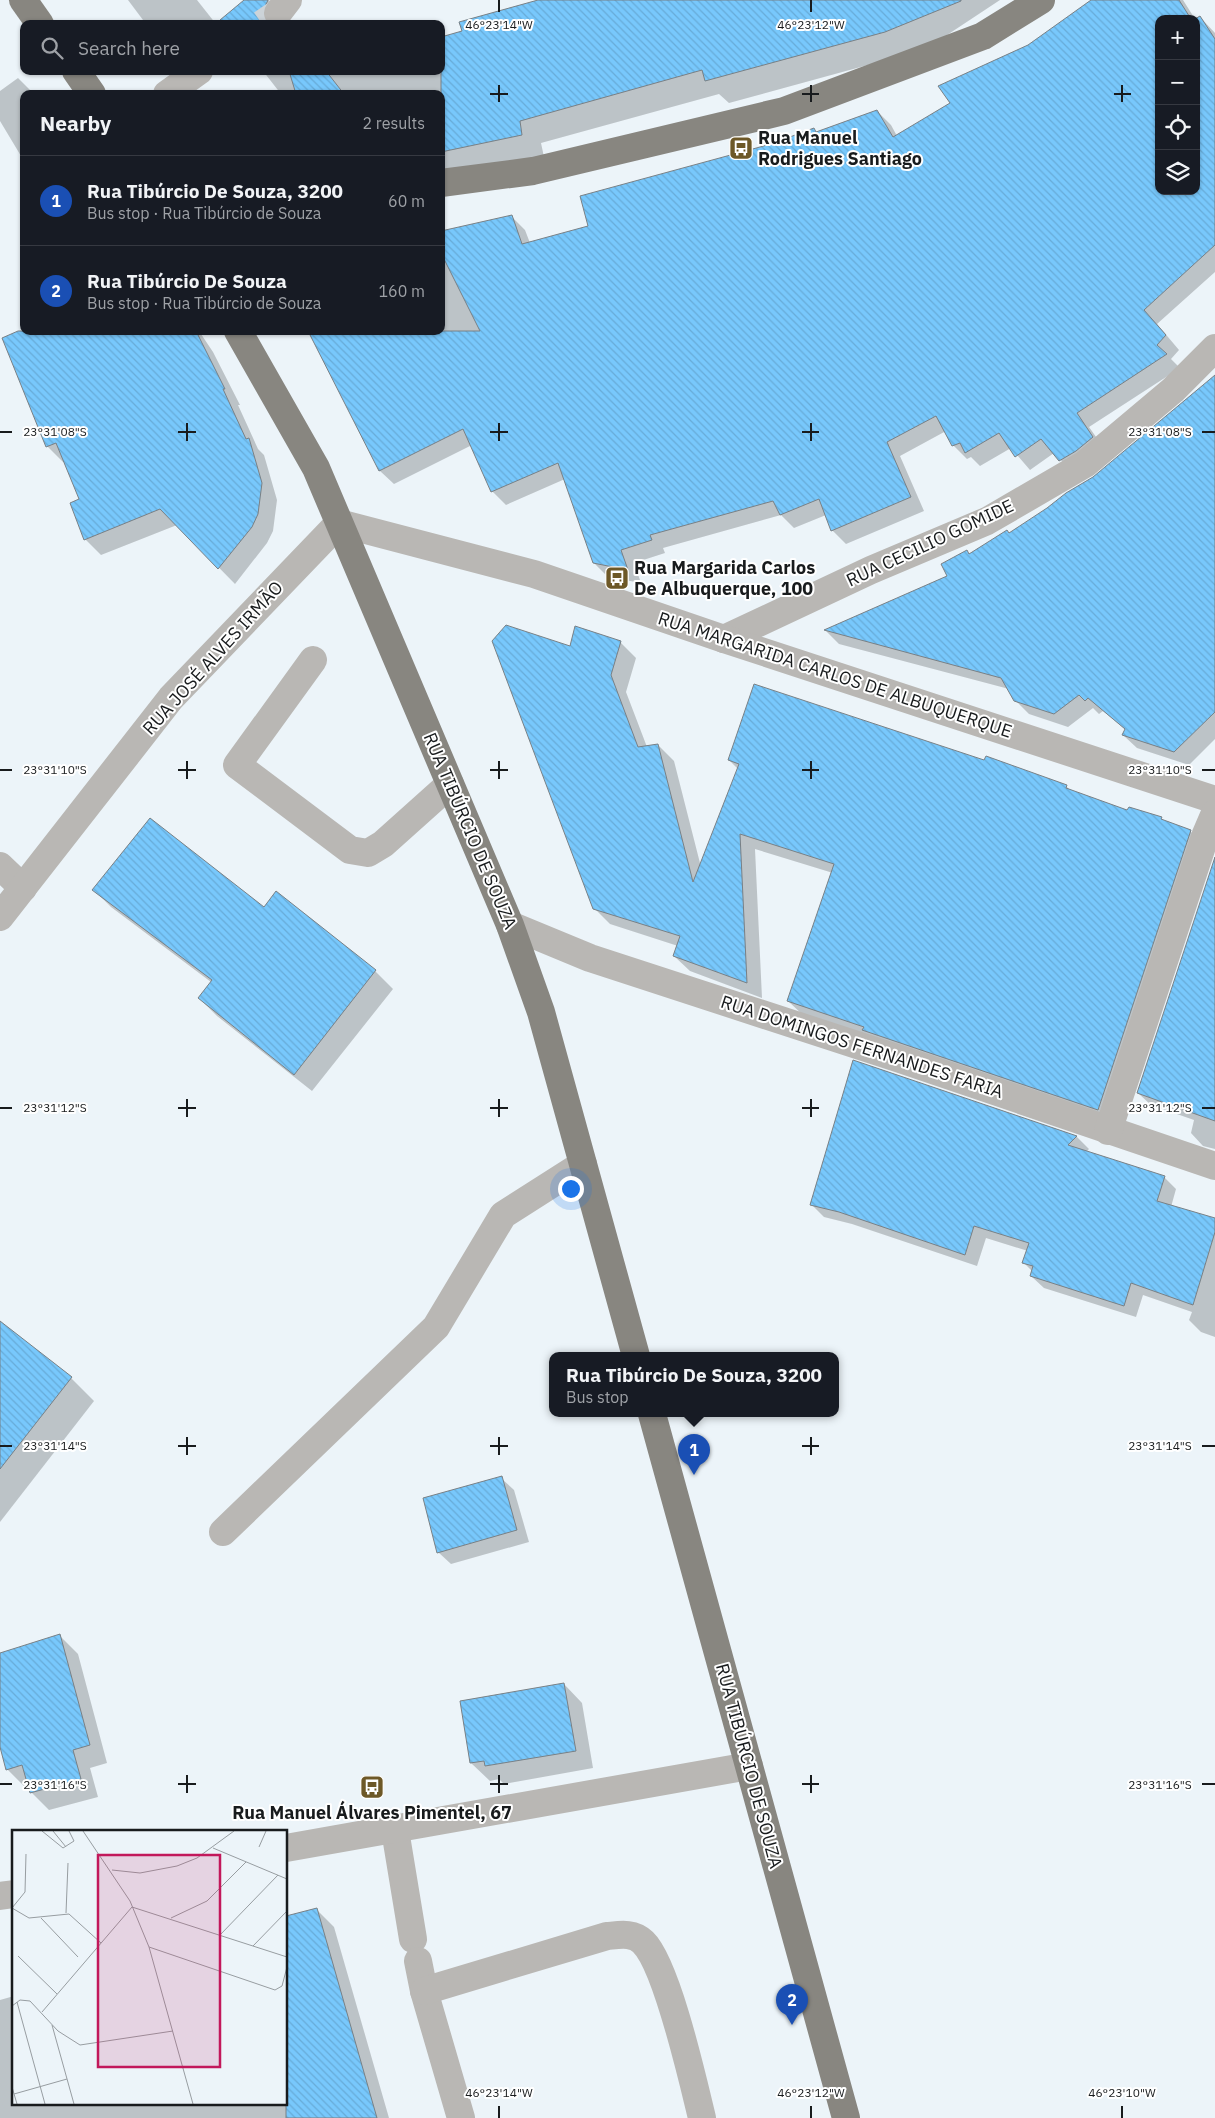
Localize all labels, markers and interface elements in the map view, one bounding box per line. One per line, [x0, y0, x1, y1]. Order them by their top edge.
map controls [1155, 15, 1200, 195]
button: + [1155, 15, 1200, 60]
text: 46°23'14"W [465, 17, 533, 32]
text: 46°23'12"W [777, 17, 845, 32]
search box [20, 20, 445, 75]
icon: search [38, 34, 66, 62]
text: Search here [78, 36, 180, 60]
button: − [1155, 60, 1200, 105]
button: locate [1155, 105, 1200, 150]
text: Nearby [40, 109, 111, 137]
text: 2 results [362, 113, 425, 133]
place label: Rua Manuel Rodrigues Santiago [758, 126, 922, 170]
bus stop icon: Rua Manuel Rodrigues Santiago [728, 135, 754, 161]
button: layers [1155, 150, 1200, 195]
text: Rua Tibúrcio De Souza, 3200 [87, 179, 343, 203]
text: 1 [51, 191, 61, 211]
text: 60 m [388, 191, 425, 211]
text: Bus stop · Rua Tibúrcio de Souza [87, 203, 321, 223]
text: Rua Tibúrcio De Souza [87, 269, 287, 293]
text: 2 [51, 281, 61, 301]
text: 160 m [378, 281, 425, 301]
text: Bus stop · Rua Tibúrcio de Souza [87, 293, 321, 313]
text: 23°31'08"S [23, 424, 87, 439]
text: 23°31'08"S [1128, 424, 1192, 439]
street label: RUA CECILIO GOMIDE [842, 494, 1017, 591]
place label: Rua Margarida Carlos De Albuquerque, 100 [634, 556, 815, 600]
bus stop icon: Rua Margarida Carlos De Albuquerque, 100 [604, 565, 630, 591]
street label: RUA JOSÉ ALVES IRMÃO [137, 576, 288, 739]
street label: RUA MARGARIDA CARLOS DE ALBUQUERQUE [655, 606, 1015, 743]
street label: RUA TIBÚRCIO DE SOUZA [419, 729, 523, 933]
text: 23°31'10"S [23, 762, 87, 777]
text: 23°31'10"S [1128, 762, 1192, 777]
street label: RUA DOMINGOS FERNANDES FARIA [718, 990, 1007, 1103]
text: 23°31'12"S [23, 1100, 87, 1115]
text: 23°31'12"S [1128, 1100, 1192, 1115]
your location [558, 1176, 584, 1202]
popup [549, 1352, 839, 1417]
text: Rua Tibúrcio De Souza, 3200 [566, 1363, 822, 1387]
text: Bus stop [566, 1387, 629, 1407]
pin: 1 [678, 1434, 710, 1475]
text: 23°31'14"S [23, 1438, 87, 1453]
text: 23°31'14"S [1128, 1438, 1192, 1453]
street label: RUA TIBÚRCIO DE SOUZA [711, 1661, 788, 1871]
bus stop icon: Rua Manuel Álvares Pimentel, 67 [359, 1774, 385, 1800]
text: 23°31'16"S [23, 1777, 87, 1792]
text: 23°31'16"S [1128, 1777, 1192, 1792]
place label: Rua Manuel Álvares Pimentel, 67 [232, 1800, 512, 1824]
inset map [12, 1830, 288, 2106]
pin: 2 [776, 1984, 808, 2025]
text: 46°23'14"W [465, 2085, 533, 2100]
text: 46°23'12"W [777, 2085, 845, 2100]
text: 46°23'10"W [1088, 2085, 1156, 2100]

